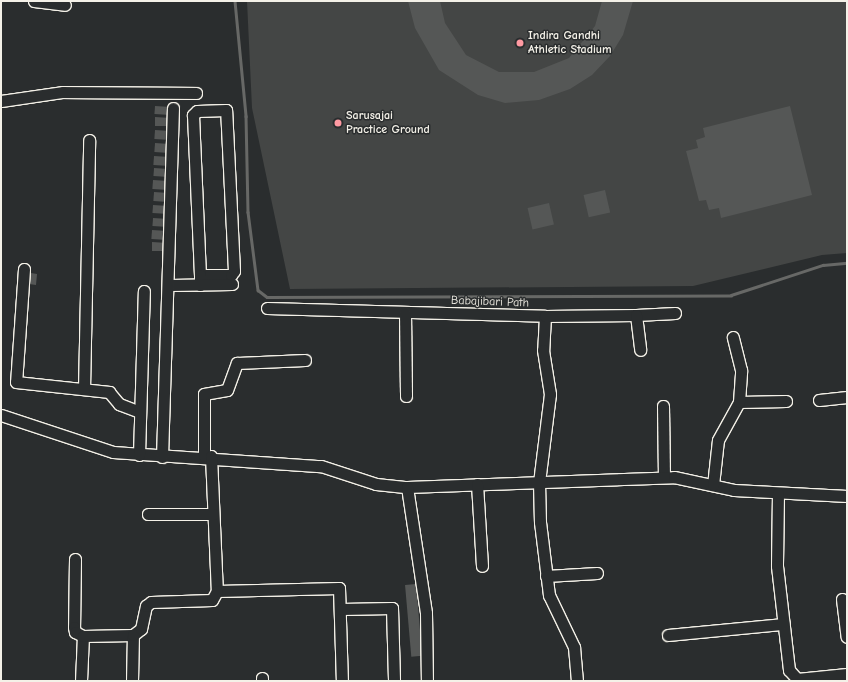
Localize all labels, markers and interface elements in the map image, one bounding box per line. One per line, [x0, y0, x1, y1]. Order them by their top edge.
place label: Indira Gandhi Athletic Stadium [528, 29, 612, 57]
marker: Indira Gandhi Athletic Stadium [515, 38, 525, 48]
place label: Sarusajai Practice Ground [346, 109, 430, 137]
marker: Sarusajai Practice Ground [333, 118, 343, 128]
street label: Babajibari Path [451, 293, 529, 311]

